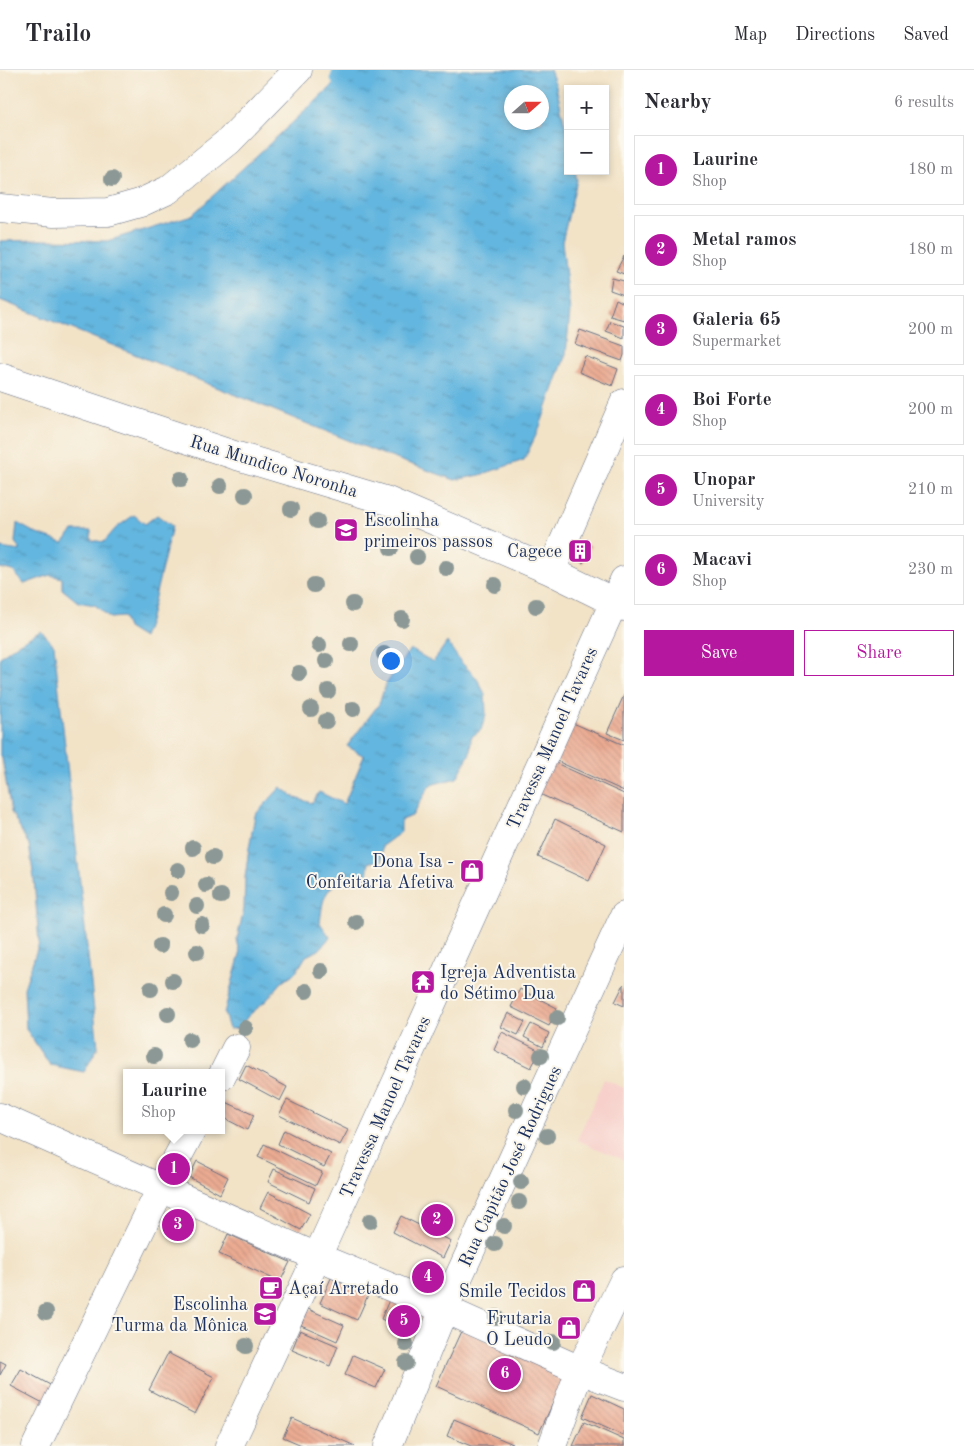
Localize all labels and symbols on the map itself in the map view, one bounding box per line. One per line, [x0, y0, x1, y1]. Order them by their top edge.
north arrow [504, 85, 549, 130]
street label: Rua Mundico Noronha [188, 433, 360, 501]
place label: Escolinha primeiros passos [364, 512, 493, 551]
school or university icon: Escolinha primeiros passos [333, 517, 359, 543]
building icon: Cagece [567, 538, 593, 564]
place label: Cagece [507, 543, 562, 561]
street label: Travessa Manoel Tavares [505, 644, 601, 832]
your location [378, 648, 404, 674]
place label: Dona Isa - Confeitaria Afetiva [306, 853, 454, 892]
shop icon: Dona Isa - Confeitaria Afetiva [459, 858, 485, 884]
place label: Igreja Adventista do Sétimo Dua [440, 964, 576, 1003]
temple icon: Igreja Adventista do Sétimo Dua [410, 969, 436, 995]
street label: Travessa Manoel Tavares [338, 1013, 434, 1201]
street label: Rua Capitão José Rodrigues [456, 1063, 565, 1270]
pin: 1 [158, 1150, 190, 1188]
pin: 2 [421, 1201, 453, 1239]
pin: 3 [162, 1206, 194, 1244]
pin: 4 [412, 1258, 444, 1296]
cafe icon: Açaí Arretado [258, 1275, 284, 1301]
shop icon: Smile Tecidos [571, 1278, 597, 1304]
place label: Açaí Arretado [288, 1280, 399, 1298]
place label: Smile Tecidos [459, 1283, 566, 1301]
place label: Escolinha Turma da Mônica [111, 1296, 248, 1335]
school or university icon: Escolinha Turma da Mônica [252, 1301, 278, 1327]
pin: 5 [388, 1302, 420, 1340]
place label: Frutaria O Leudo [486, 1310, 552, 1349]
shop icon: Frutaria O Leudo [556, 1315, 582, 1341]
pin: 6 [489, 1355, 521, 1393]

